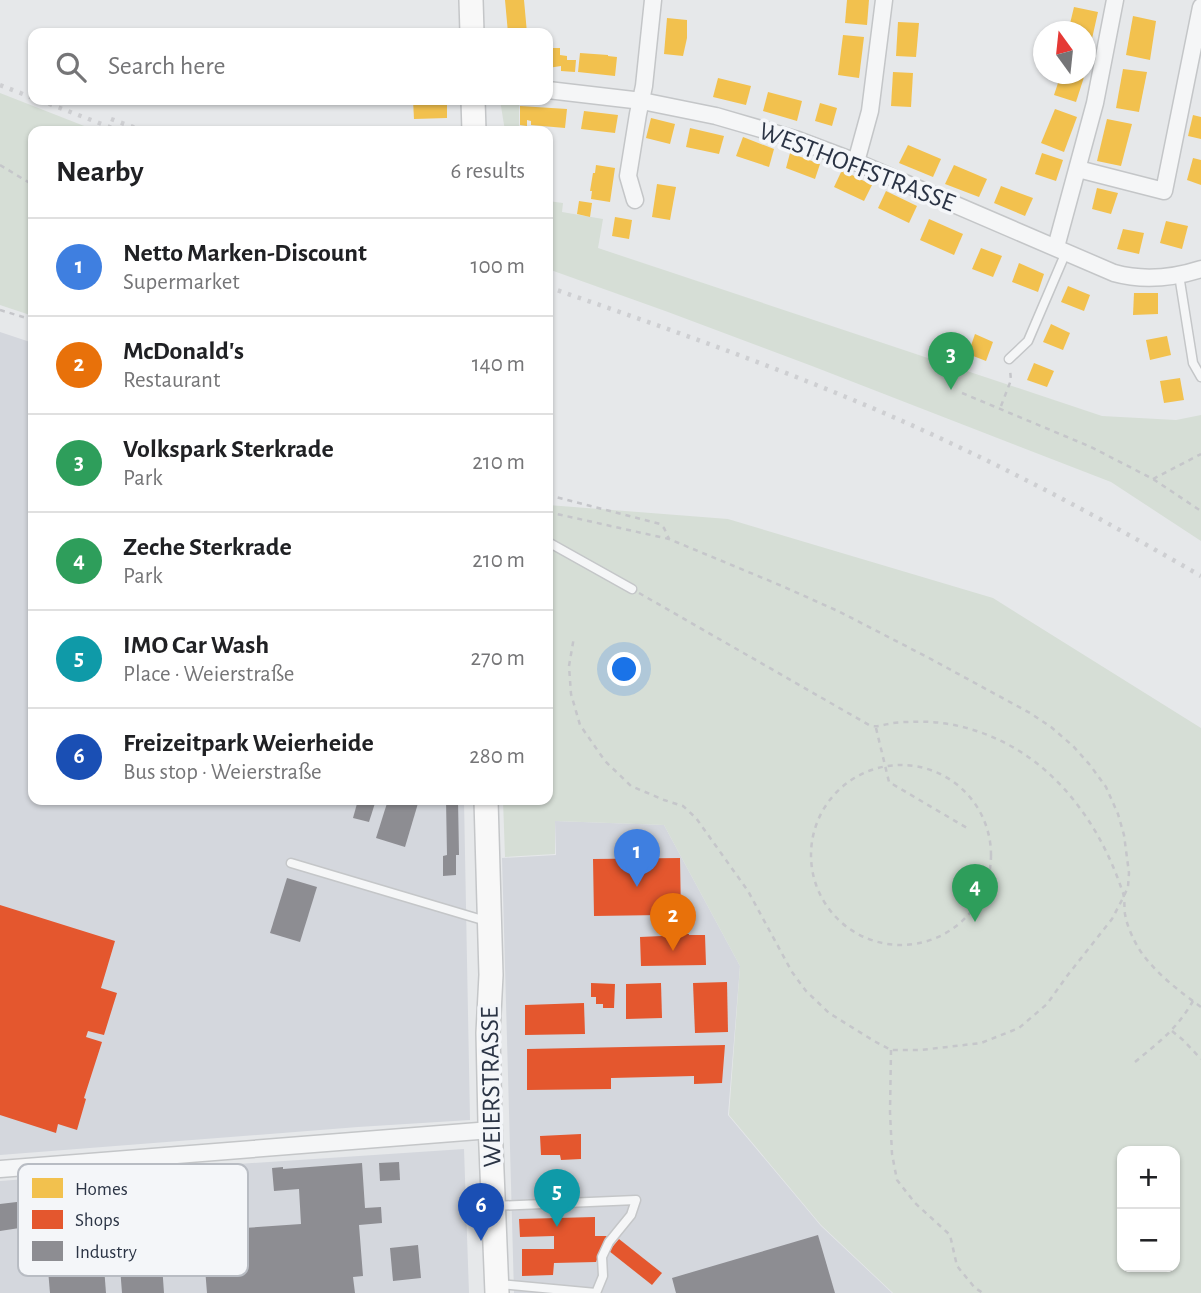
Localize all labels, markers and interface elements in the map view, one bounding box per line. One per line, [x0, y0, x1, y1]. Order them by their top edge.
north arrow [1033, 21, 1096, 84]
search box [28, 28, 553, 105]
icon: search [52, 48, 90, 86]
text: Search here [108, 53, 226, 79]
street label: WESTHOFFSTRASSE [755, 118, 959, 216]
text: Nearby [56, 157, 144, 187]
text: 6 results [451, 160, 525, 183]
text: Netto Marken-Discount [123, 240, 367, 266]
text: 1 [75, 255, 83, 278]
text: 100 m [471, 255, 525, 278]
text: Supermarket [123, 271, 240, 294]
pin: 3 [928, 332, 974, 390]
text: McDonald's [123, 338, 244, 364]
text: 2 [74, 353, 84, 376]
text: 140 m [472, 353, 525, 376]
text: Restaurant [123, 369, 220, 392]
text: Volkspark Sterkrade [123, 436, 334, 462]
text: 3 [74, 451, 84, 474]
text: 210 m [472, 451, 525, 474]
text: Park [123, 467, 163, 490]
text: Zeche Sterkrade [123, 534, 292, 560]
text: 4 [73, 549, 85, 572]
text: 210 m [472, 549, 525, 572]
text: Park [123, 565, 163, 588]
text: IMO Car Wash [123, 632, 269, 658]
text: 5 [74, 647, 84, 670]
text: 270 m [471, 647, 525, 670]
your location [607, 652, 641, 686]
text: Place · Weierstraße [123, 663, 294, 686]
text: Freizeitpark Weierheide [123, 730, 374, 756]
text: 6 [73, 745, 85, 768]
text: 280 m [469, 745, 525, 768]
text: Bus stop · Weierstraße [123, 761, 322, 784]
pin: 1 [614, 829, 660, 887]
pin: 4 [952, 864, 998, 922]
pin: 2 [650, 893, 696, 951]
street label: WEIERSTRASSE [477, 1006, 505, 1168]
map controls [1117, 1146, 1180, 1272]
button: + [1117, 1146, 1180, 1209]
legend [18, 1164, 248, 1276]
pin: 5 [534, 1169, 580, 1227]
text: Homes [75, 1180, 128, 1199]
pin: 6 [458, 1183, 504, 1241]
button: − [1117, 1209, 1180, 1272]
text: Shops [75, 1211, 120, 1230]
text: Industry [75, 1243, 137, 1262]

